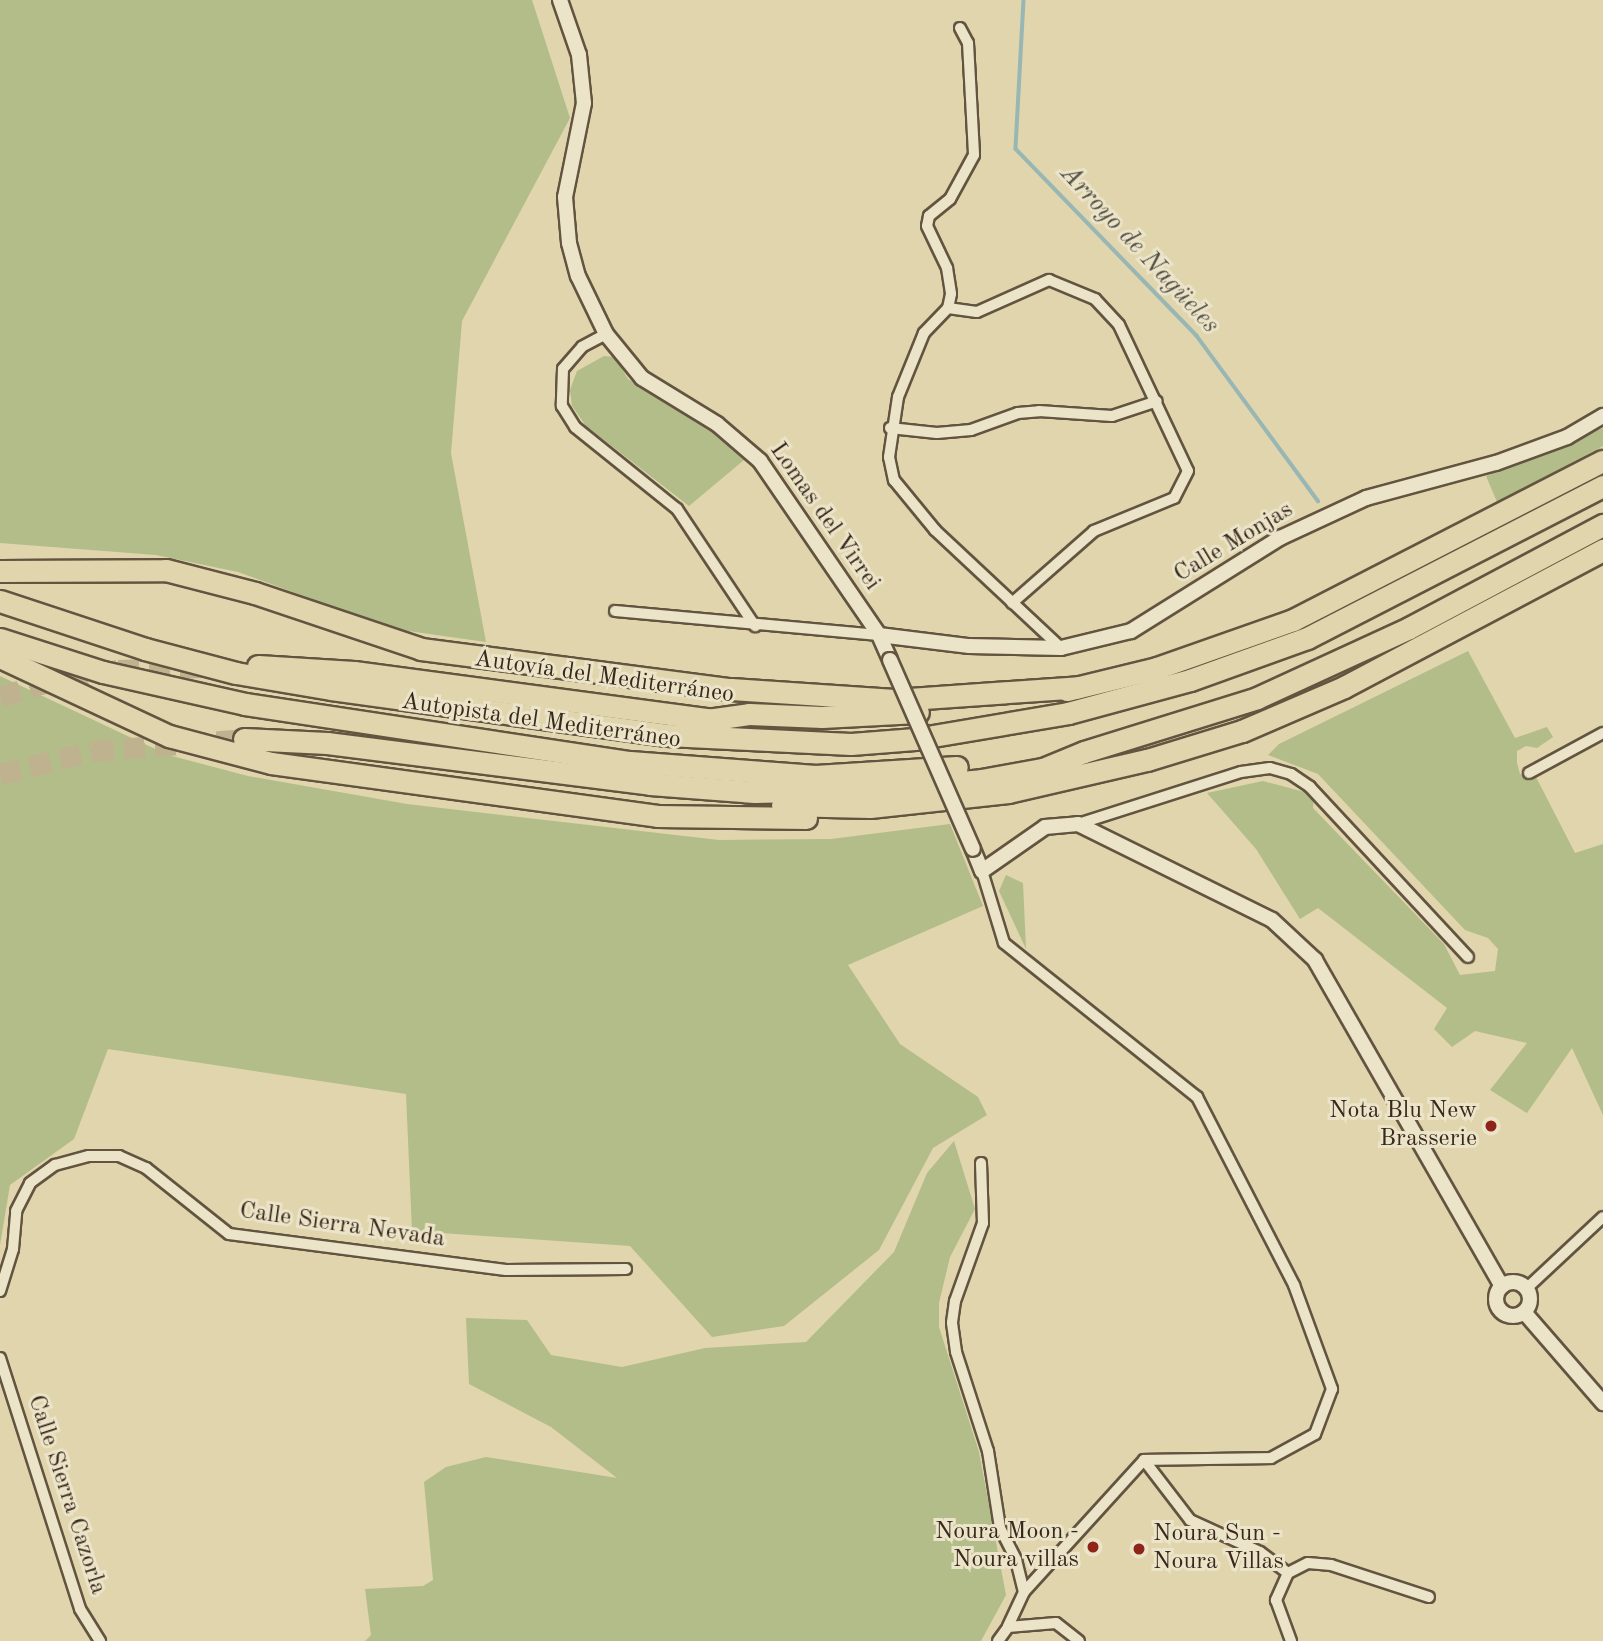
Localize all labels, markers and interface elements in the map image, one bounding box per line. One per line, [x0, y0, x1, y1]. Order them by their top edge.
water label: Arroyo de Nagüeles [1053, 159, 1225, 341]
street label: Lomas del Virrei [762, 437, 886, 597]
street label: Calle Monjas [1169, 496, 1299, 590]
street label: Autovía del Mediterráneo [472, 646, 736, 710]
street label: Autopista del Mediterráneo [400, 688, 682, 756]
place label: Nota Blu New Brasserie [1329, 1098, 1477, 1154]
marker: Nota Blu New Brasserie [1483, 1118, 1499, 1134]
street label: Calle Sierra Nevada [237, 1197, 447, 1255]
street label: Calle Sierra Cazorla [20, 1392, 112, 1598]
place label: Noura Moon - Noura villas [935, 1519, 1079, 1575]
place label: Noura Sun - Noura Villas [1153, 1521, 1284, 1577]
marker: Noura Moon - Noura villas [1085, 1539, 1101, 1555]
marker: Noura Sun - Noura Villas [1131, 1541, 1147, 1557]

